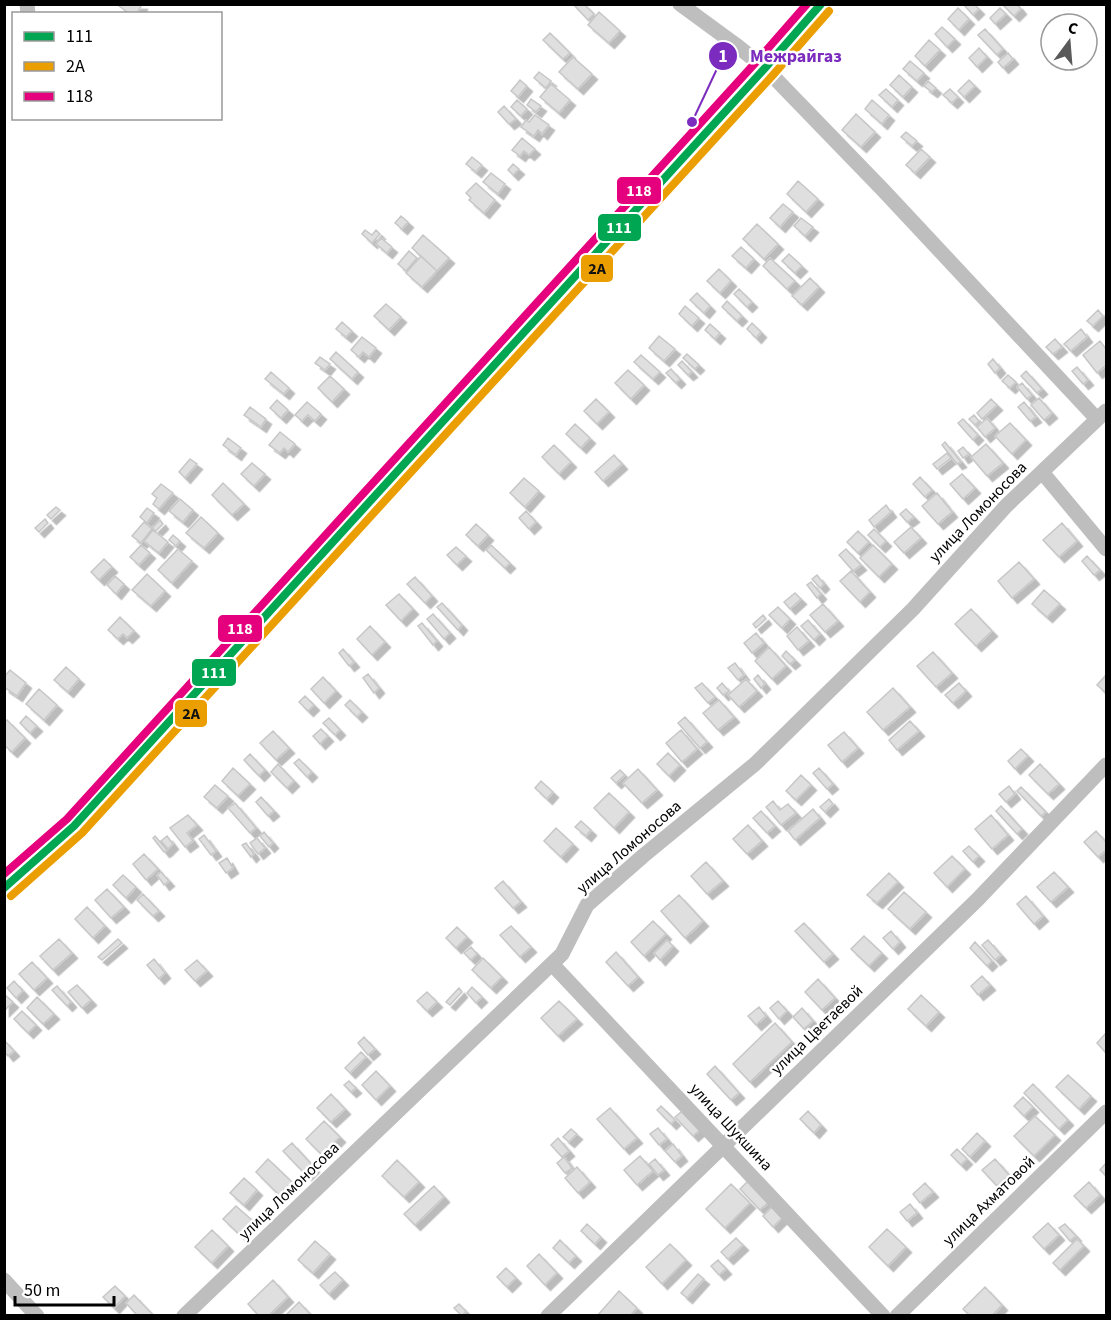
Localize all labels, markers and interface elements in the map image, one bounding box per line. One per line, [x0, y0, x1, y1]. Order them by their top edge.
legend [12, 12, 222, 120]
north arrow [1039, 12, 1099, 72]
text: С [1065, 17, 1080, 40]
text: 111 [66, 24, 93, 49]
callout: Межрайгаз [708, 38, 854, 74]
text: 1 [718, 44, 728, 69]
text: Межрайгаз [750, 44, 842, 69]
text: 2А [66, 54, 85, 79]
text: 118 [66, 84, 93, 109]
line badge: 118 [616, 176, 662, 205]
text: 118 [626, 180, 652, 202]
line badge: 111 [597, 213, 642, 242]
text: 111 [606, 217, 632, 239]
line badge: 2А [580, 254, 614, 283]
text: 2А [588, 258, 607, 280]
street label: улица Ломоносова [924, 457, 1032, 567]
line badge: 118 [217, 614, 263, 643]
text: 118 [227, 618, 253, 640]
line badge: 111 [191, 658, 237, 687]
text: 111 [201, 662, 227, 684]
line badge: 2А [174, 699, 208, 728]
text: 2А [182, 703, 201, 725]
street label: улица Ломоносова [572, 795, 686, 899]
street label: улица Цветаевой [766, 980, 868, 1080]
street label: улица Шукшина [685, 1078, 777, 1176]
street label: улица Ломоносова [234, 1137, 344, 1245]
street label: улица Ахматовой [938, 1151, 1040, 1251]
scale bar [15, 1269, 114, 1307]
text: 50 m [24, 1278, 60, 1303]

